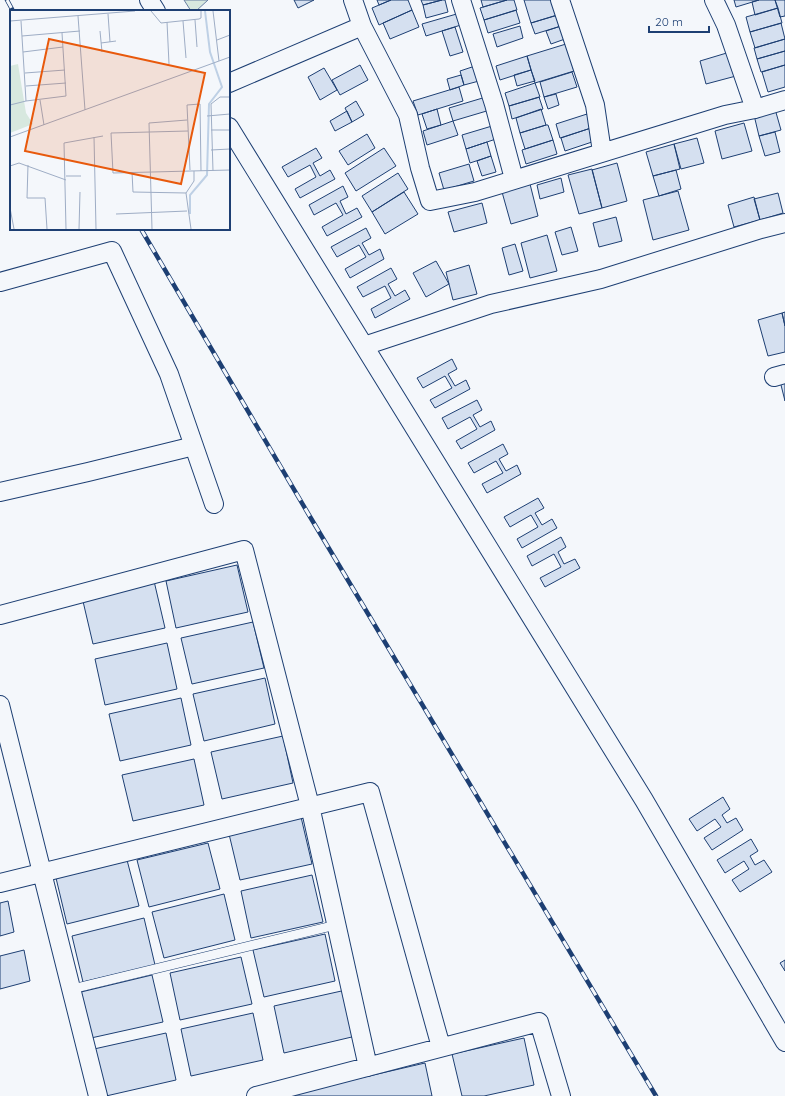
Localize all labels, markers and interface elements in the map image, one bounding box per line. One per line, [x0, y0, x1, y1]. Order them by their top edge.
scale bar [649, 8, 709, 34]
inset map [10, 10, 230, 230]
text: 20 m [655, 14, 683, 29]

